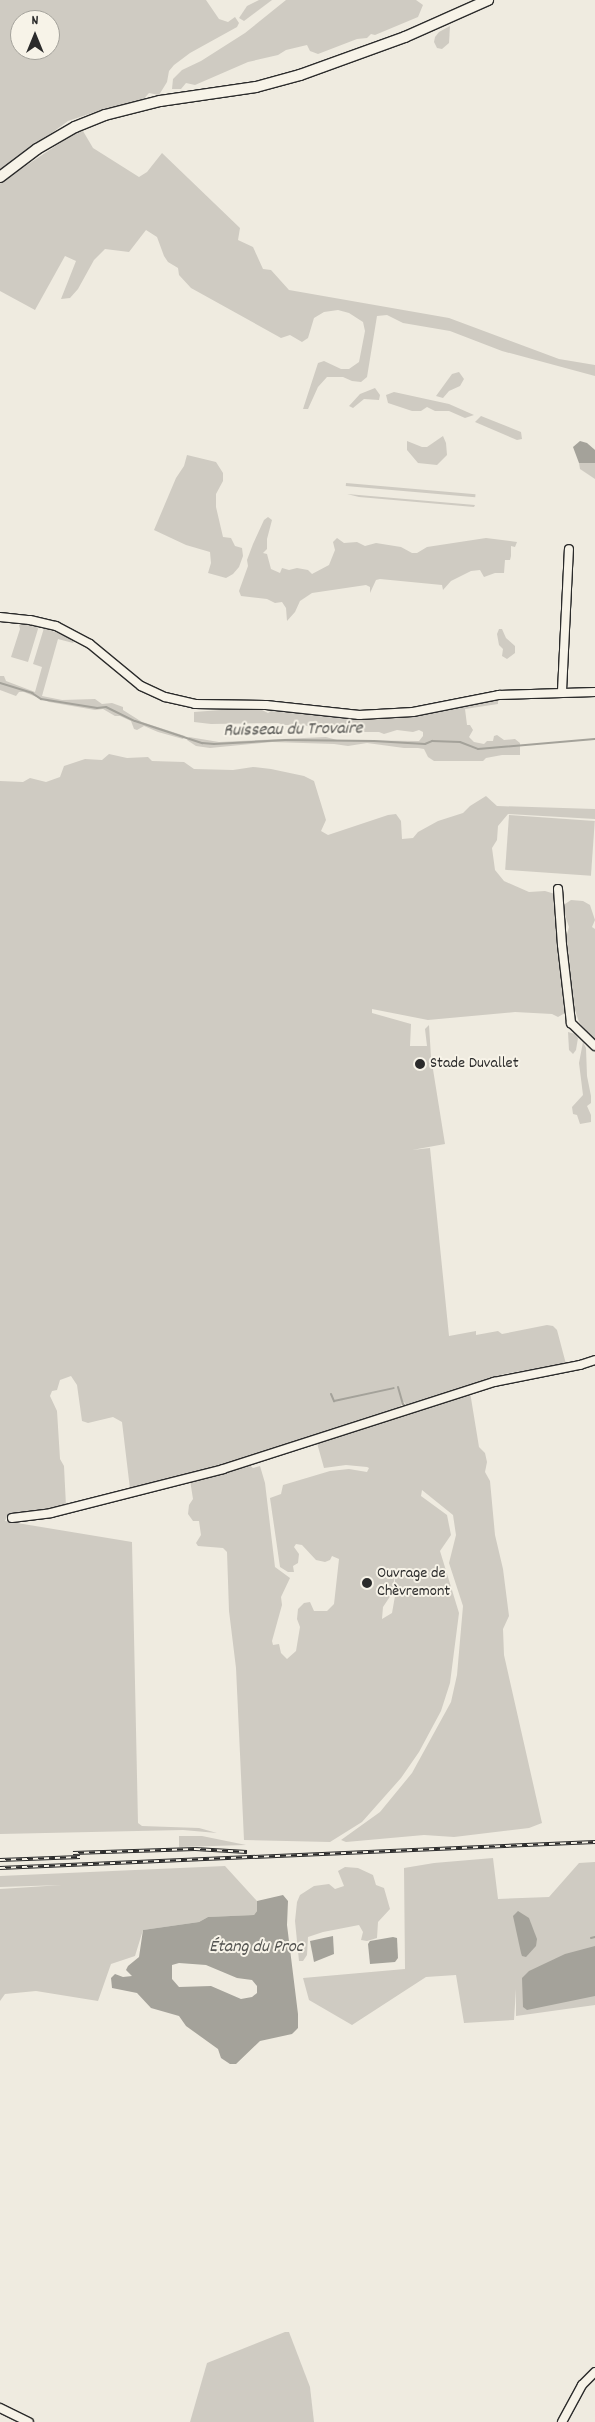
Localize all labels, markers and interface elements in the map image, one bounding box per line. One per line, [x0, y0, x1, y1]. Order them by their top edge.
north arrow [10, 10, 60, 60]
text: N [32, 11, 38, 31]
water label: Ruisseau du Trovaire [223, 719, 363, 743]
place label: Stade Duvallet [430, 1054, 519, 1074]
marker: Stade Duvallet [414, 1058, 426, 1070]
place label: Ouvrage de Chèvremont [377, 1564, 450, 1602]
marker: Ouvrage de Chèvremont [361, 1577, 373, 1589]
water label: Étang du Proc [209, 1937, 303, 1959]

